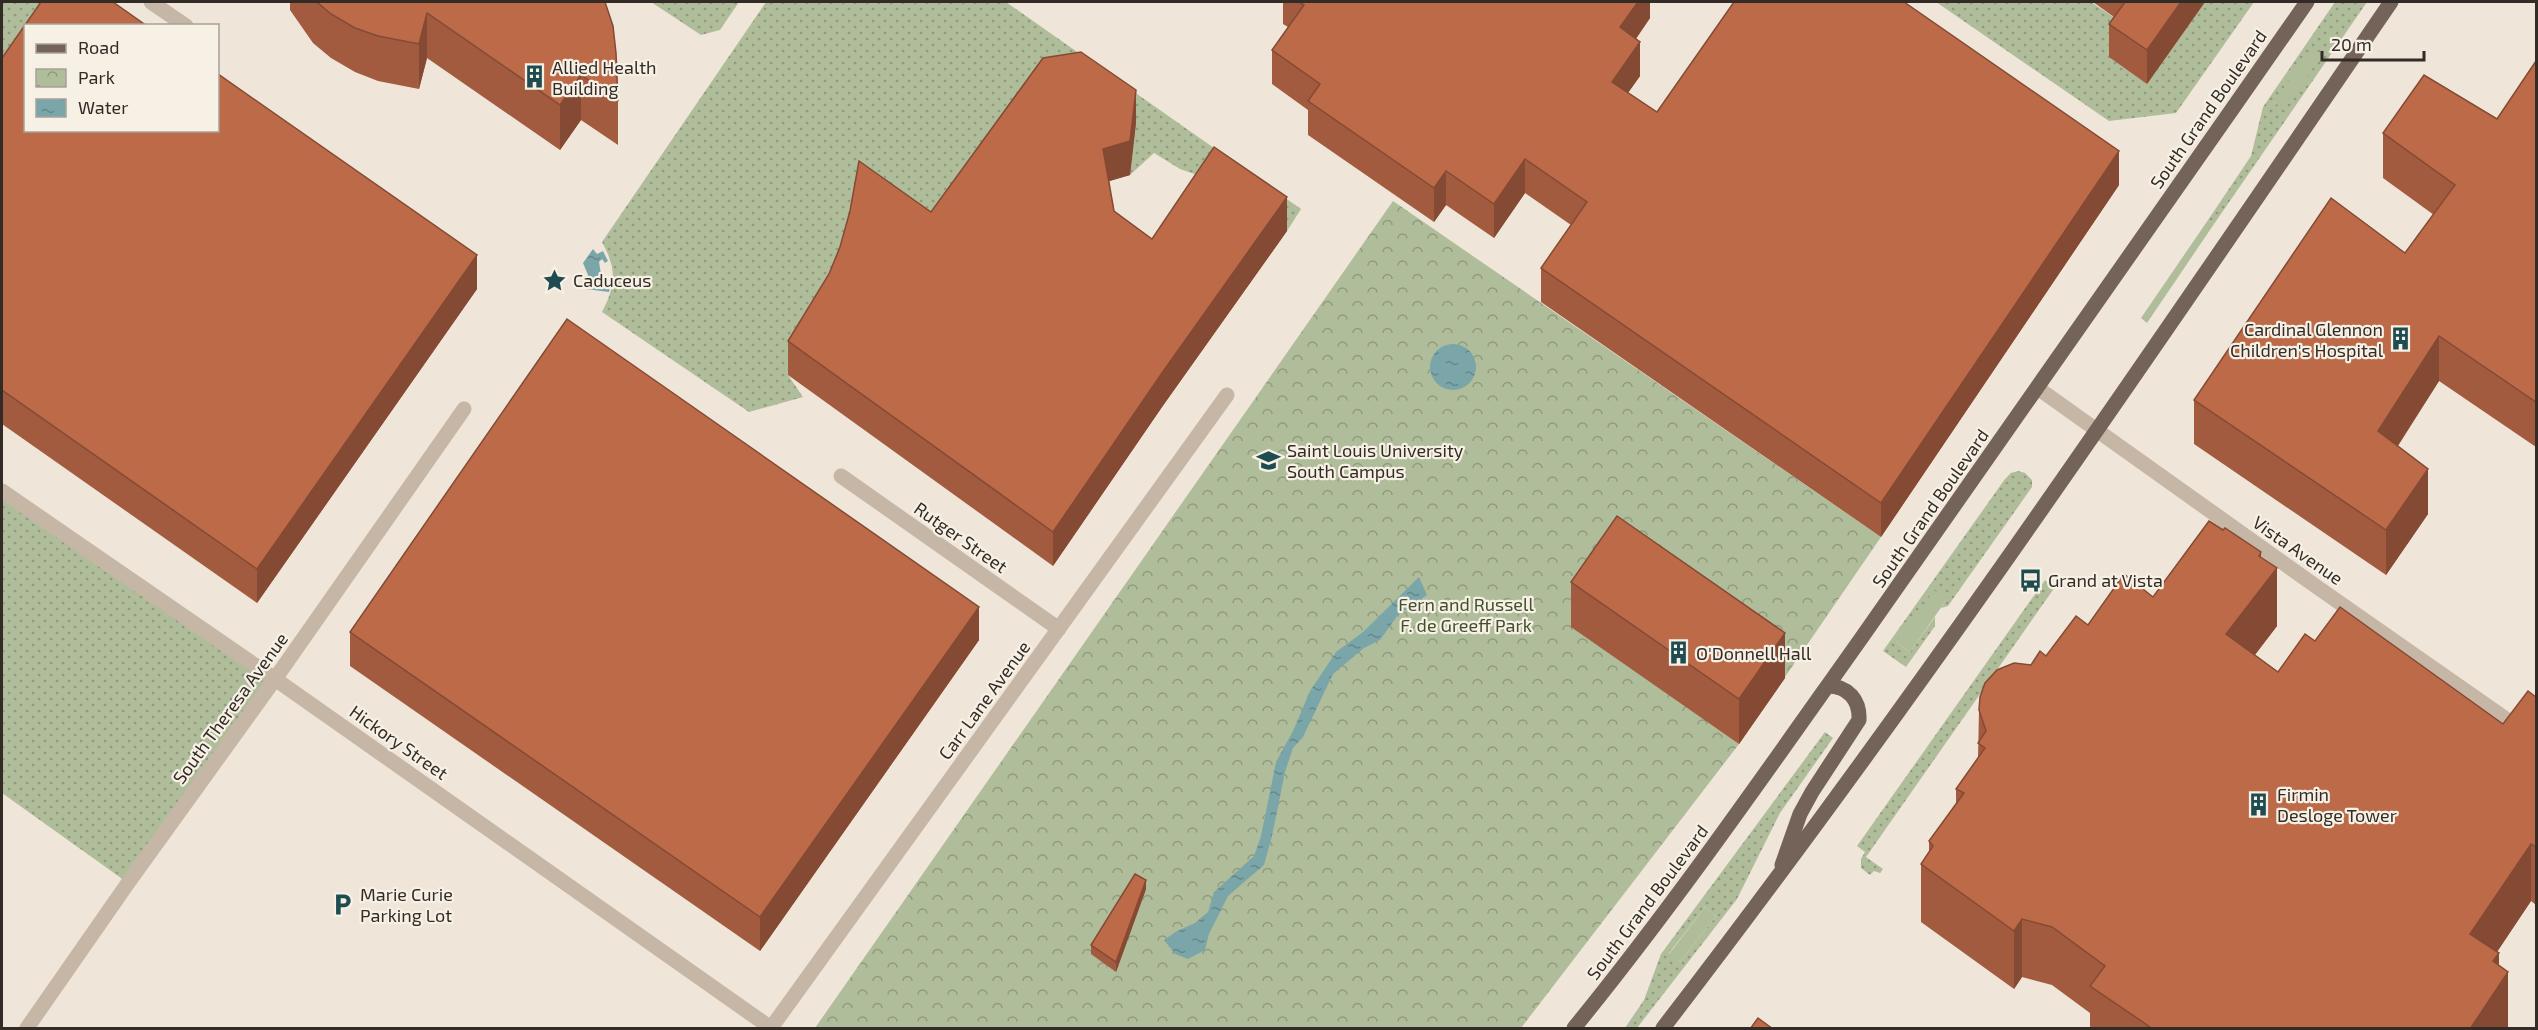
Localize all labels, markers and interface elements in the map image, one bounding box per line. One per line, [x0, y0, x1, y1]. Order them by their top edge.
legend [24, 24, 219, 132]
scale bar [2322, 24, 2424, 62]
street label: South Grand Boulevard [2145, 26, 2271, 192]
text: 20 m [2331, 33, 2372, 55]
text: Road [78, 36, 119, 58]
place label: Allied Health Building [552, 56, 656, 99]
building icon: Allied Health Building [521, 64, 547, 90]
text: Park [78, 66, 115, 88]
text: Water [78, 96, 128, 118]
place icon: Caduceus [542, 267, 568, 293]
place label: Caduceus [573, 269, 651, 291]
place label: Cardinal Glennon Children's Hospital [2230, 318, 2384, 361]
building icon: Cardinal Glennon Children's Hospital [2388, 326, 2414, 352]
street label: South Grand Boulevard [1867, 425, 1993, 591]
place label: Saint Louis University South Campus [1287, 439, 1464, 482]
school or university icon: Saint Louis University South Campus [1256, 447, 1282, 473]
street label: Rutger Street [910, 497, 1012, 577]
street label: Vista Avenue [2249, 511, 2347, 589]
bus stop icon: Grand at Vista [2017, 567, 2043, 593]
place label: Grand at Vista [2048, 569, 2163, 591]
park label: Fern and Russell F. de Greeff Park [1398, 593, 1534, 636]
street label: South Theresa Avenue [168, 628, 292, 788]
street label: Carr Lane Avenue [934, 636, 1034, 764]
building icon: O'Donnell Hall [1665, 640, 1691, 666]
place label: O'Donnell Hall [1696, 642, 1812, 664]
street label: Hickory Street [346, 700, 452, 784]
place label: Firmin Desloge Tower [2277, 783, 2397, 826]
building icon: Firmin Desloge Tower [2246, 791, 2272, 817]
street label: South Grand Boulevard [1582, 820, 1712, 984]
place label: Marie Curie Parking Lot [360, 883, 453, 926]
parking icon: Marie Curie Parking Lot [329, 891, 355, 917]

